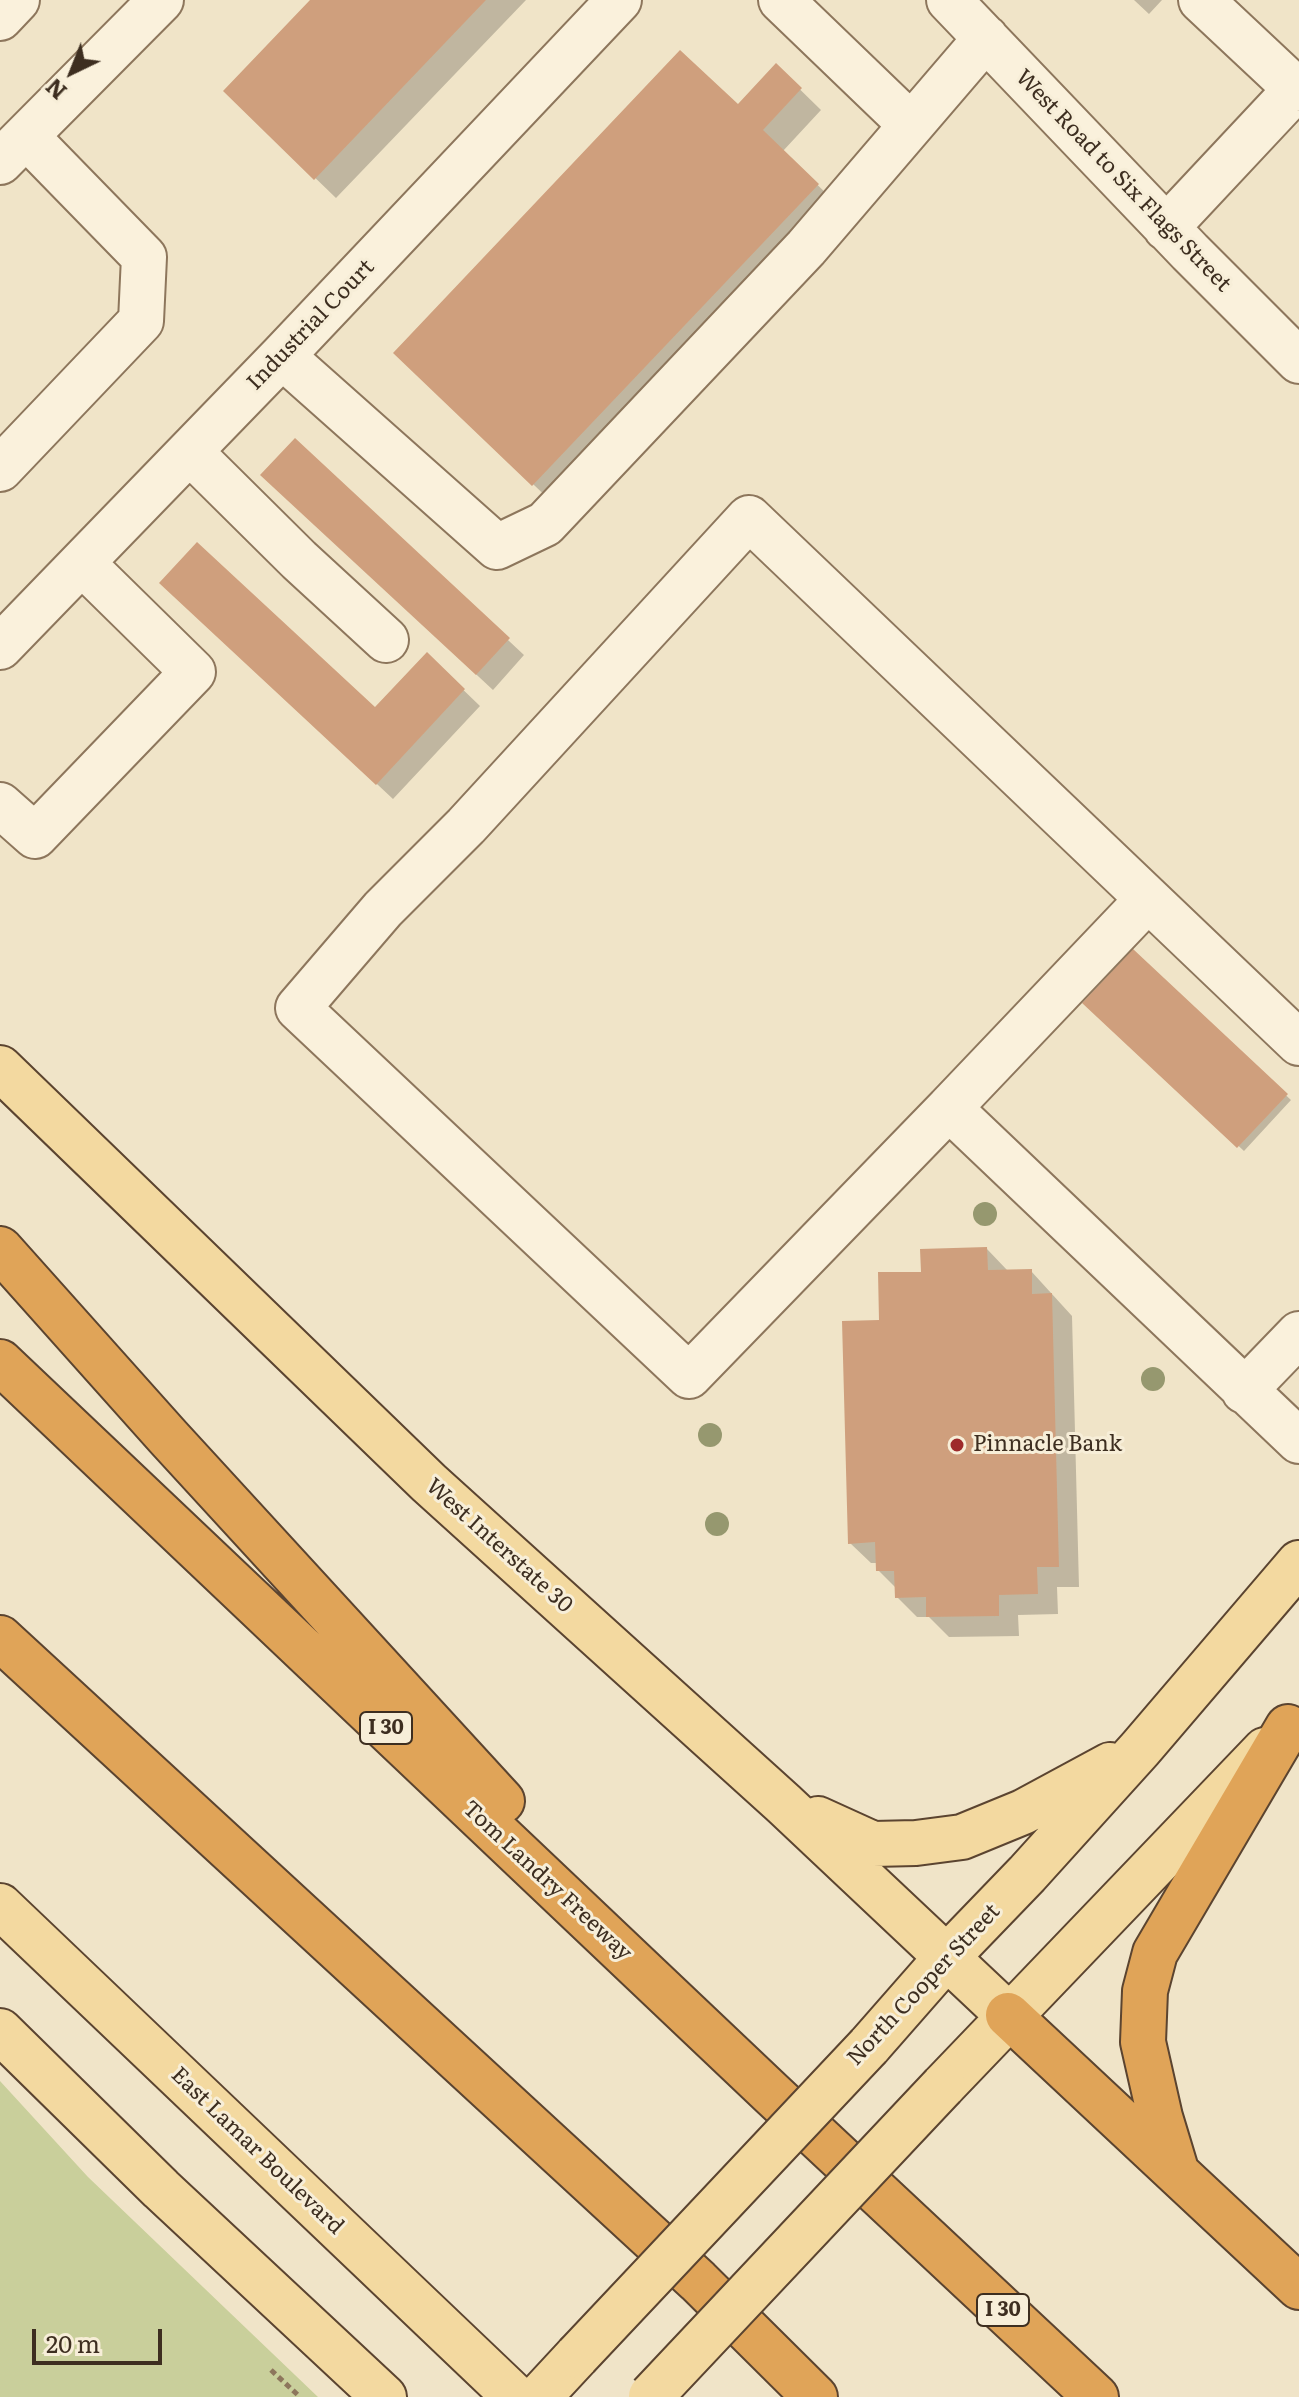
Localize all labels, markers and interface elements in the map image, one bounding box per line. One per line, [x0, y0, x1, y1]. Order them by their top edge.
north arrow [32, 32, 112, 112]
street label: West Road to Six Flags Street [1010, 64, 1236, 298]
text: N [37, 72, 73, 108]
street label: Industrial Court [242, 254, 380, 396]
place label: Pinnacle Bank [973, 1432, 1122, 1458]
marker: Pinnacle Bank [948, 1436, 966, 1454]
street label: West Interstate 30 [420, 1473, 578, 1619]
road number: I 30 [360, 1712, 412, 1744]
street label: Tom Landry Freeway [457, 1796, 637, 1966]
street label: North Cooper Street [842, 1899, 1006, 2071]
street label: East Lamar Boulevard [165, 2062, 349, 2240]
road number: I 30 [977, 2294, 1029, 2326]
scale bar [36, 2313, 166, 2363]
text: 20 m [46, 2325, 100, 2360]

